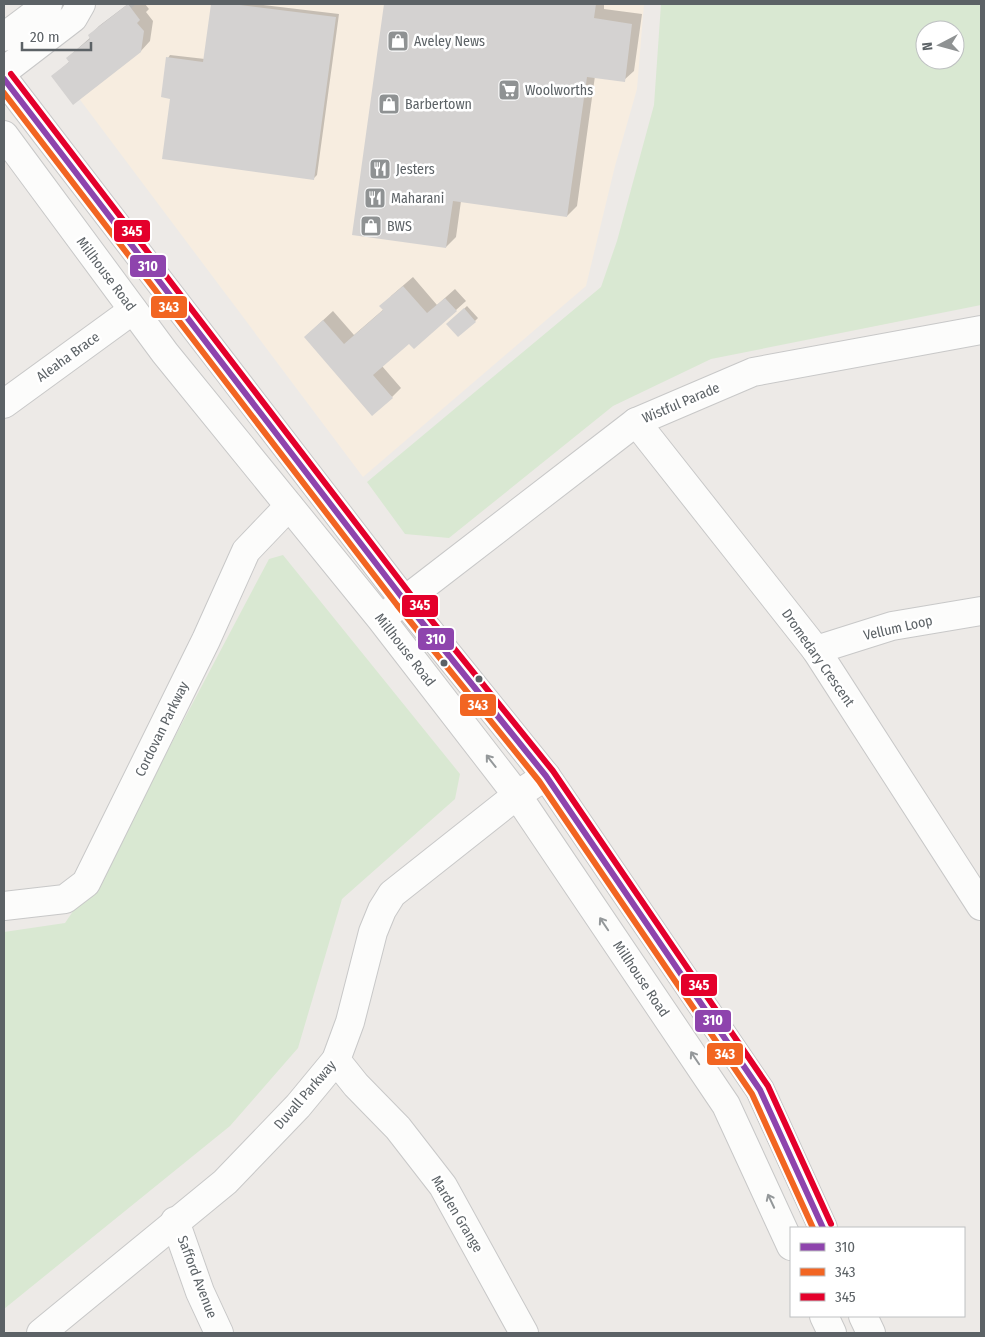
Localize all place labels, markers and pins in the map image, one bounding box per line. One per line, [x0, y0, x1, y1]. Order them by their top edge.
shop icon: Aveley News [386, 29, 410, 53]
place label: Aveley News [414, 33, 485, 50]
supermarket icon: Woolworths [497, 78, 521, 102]
place label: Woolworths [525, 82, 593, 99]
shop icon: Barbertown [377, 92, 401, 116]
place label: Barbertown [405, 96, 472, 113]
restaurant icon: Jesters [368, 157, 392, 181]
place label: Jesters [396, 161, 435, 178]
restaurant icon: Maharani [363, 186, 387, 210]
place label: Maharani [391, 190, 444, 207]
shop icon: BWS [359, 214, 383, 238]
place label: BWS [387, 218, 412, 235]
unlabelled marker [439, 658, 449, 668]
unlabelled marker [474, 674, 484, 684]

